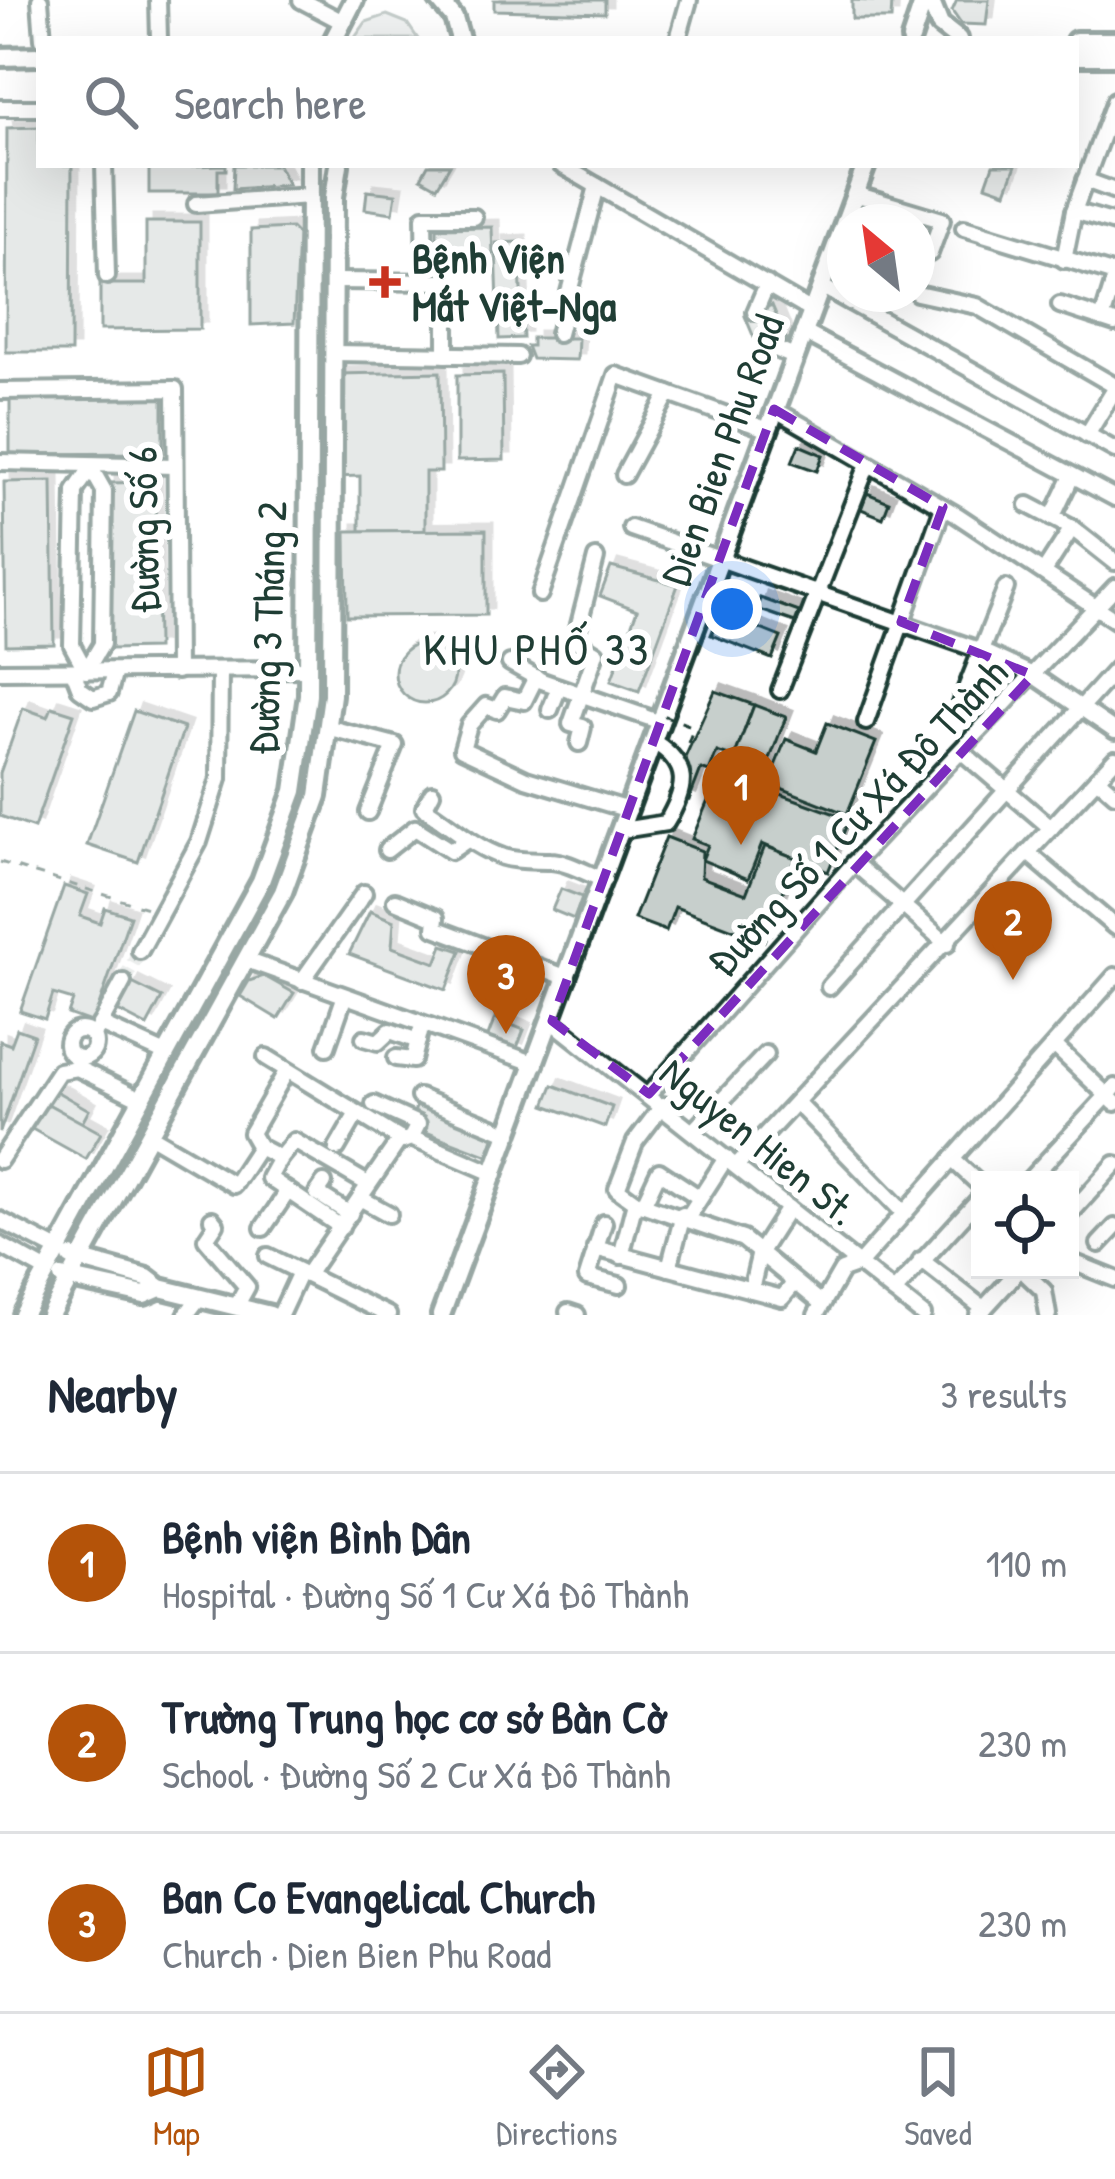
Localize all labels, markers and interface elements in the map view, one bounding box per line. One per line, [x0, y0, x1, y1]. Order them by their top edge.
search box [36, 36, 1079, 168]
icon: search [78, 69, 144, 135]
text: Search here [174, 72, 366, 133]
north arrow [827, 204, 935, 312]
place label: Bệnh Viện Mắt Việt-Nga [412, 229, 617, 335]
marker: Bệnh Viện Mắt Việt-Nga [369, 266, 401, 298]
street label: Dien Bien Phu Road [646, 307, 797, 593]
street label: Đường Số 6 [113, 446, 172, 614]
street label: Đường 3 Tháng 2 [234, 500, 299, 756]
your location [702, 579, 762, 639]
district label: KHU PHỐ 33 [423, 618, 651, 679]
street label: Ðường Số 1 Cư Xá Đô Thành [696, 647, 1018, 987]
pin: 1 [702, 746, 780, 845]
pin: 2 [974, 881, 1052, 980]
pin: 3 [467, 935, 545, 1034]
street label: Nguyen Hien St. [649, 1044, 870, 1238]
map controls [971, 1171, 1079, 1279]
button: locate [971, 1171, 1079, 1279]
text: Nearby [48, 1359, 178, 1428]
text: 3 results [941, 1367, 1067, 1420]
text: Bệnh viện Bình Dân [162, 1506, 471, 1567]
text: 1 [80, 1536, 94, 1589]
text: 110 m [986, 1536, 1067, 1589]
text: Hospital · Ðường Số 1 Cư Xá Đô Thành [162, 1567, 689, 1620]
text: Trường Trung học cơ sở Bàn Cờ [162, 1686, 665, 1747]
text: 2 [78, 1716, 96, 1769]
text: 230 m [978, 1716, 1067, 1769]
text: School · Ðường Số 2 Cư Xá Đô Thành [162, 1747, 671, 1800]
text: Ban Co Evangelical Church [162, 1866, 595, 1927]
text: 3 [78, 1896, 96, 1949]
text: 230 m [978, 1896, 1067, 1949]
text: Church · Dien Bien Phu Road [162, 1927, 551, 1980]
tab: Map [143, 2039, 209, 2155]
tab: Directions [496, 2039, 618, 2155]
tab: Saved [904, 2039, 972, 2155]

